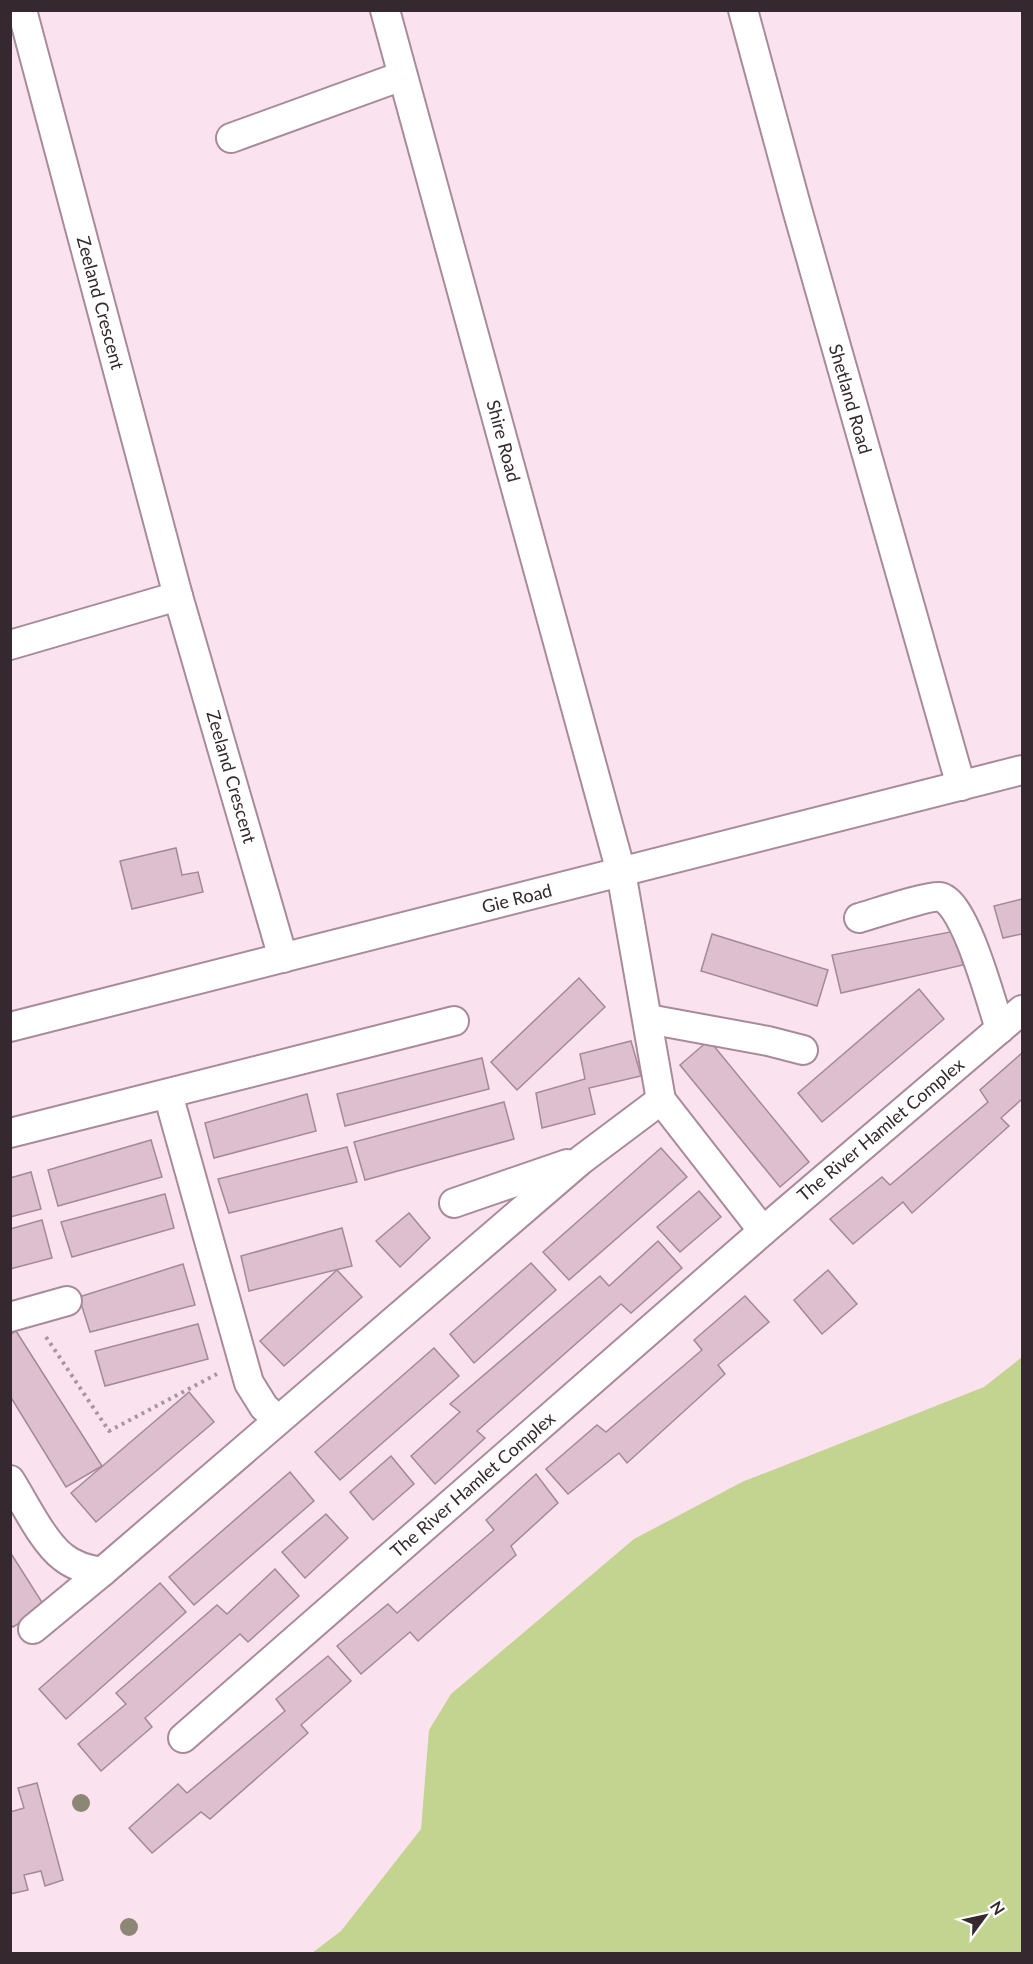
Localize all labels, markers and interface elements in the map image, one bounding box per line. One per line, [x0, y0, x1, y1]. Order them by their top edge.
street label: Zeeland Crescent [73, 234, 129, 372]
street label: Shetland Road [825, 341, 877, 456]
street label: Shire Road [482, 397, 525, 484]
street label: Zeeland Crescent [202, 708, 262, 846]
street label: Gie Road [479, 879, 554, 917]
street label: The River Hamlet Complex [792, 1053, 968, 1205]
street label: The River Hamlet Complex [386, 1407, 559, 1562]
north arrow [955, 1886, 1015, 1946]
text: N [987, 1897, 1009, 1918]

